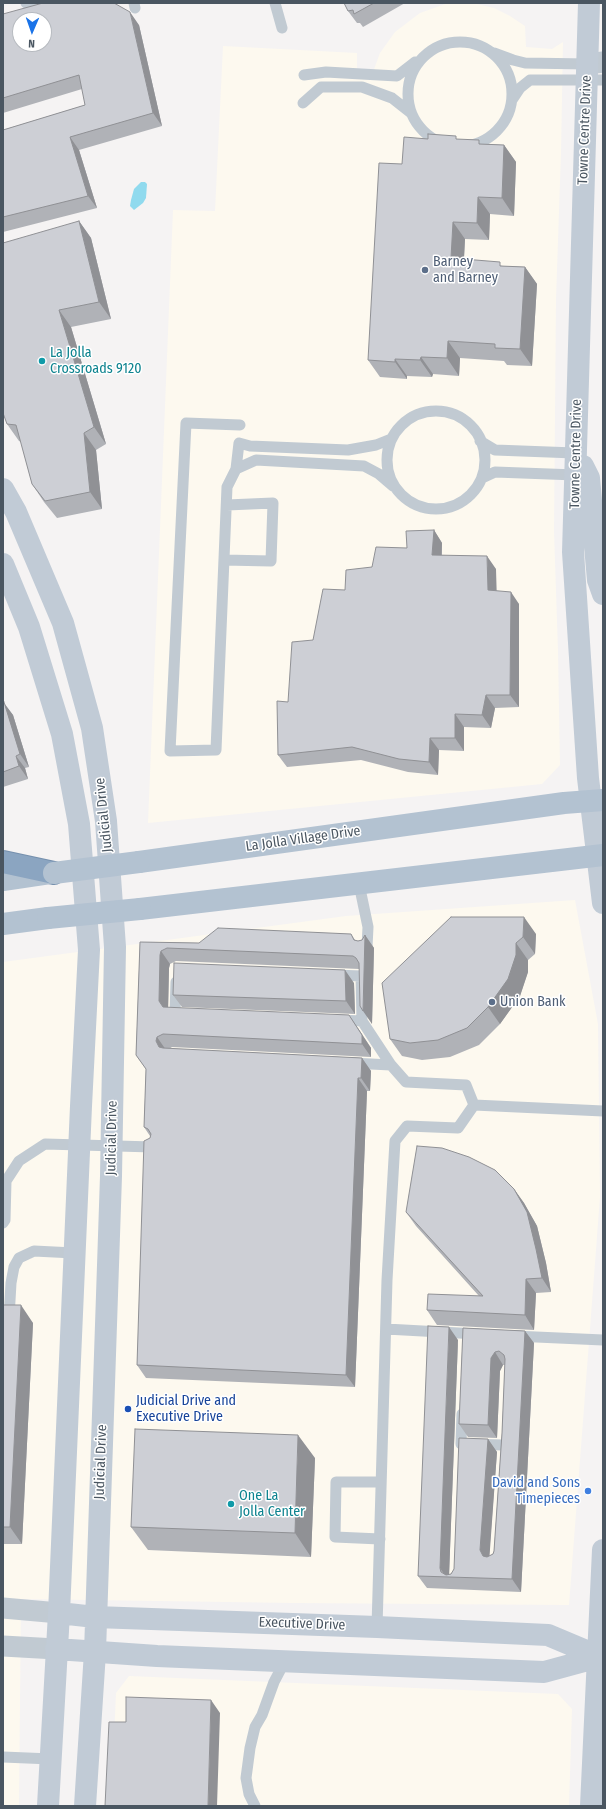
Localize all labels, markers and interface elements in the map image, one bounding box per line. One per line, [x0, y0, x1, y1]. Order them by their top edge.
north arrow [12, 12, 52, 52]
text: N [28, 37, 35, 50]
street label: Towne Centre Drive [575, 75, 595, 185]
place label: Barney and Barney [433, 254, 498, 286]
marker: Barney and Barney [420, 265, 430, 275]
place label: La Jolla Crossroads 9120 [50, 345, 141, 378]
marker: La Jolla Crossroads 9120 [37, 356, 47, 366]
street label: Towne Centre Drive [567, 399, 585, 509]
street label: Judicial Drive [92, 777, 116, 853]
street label: La Jolla Village Drive [244, 823, 362, 855]
place label: Union Bank [500, 994, 566, 1010]
marker: Union Bank [487, 997, 497, 1007]
street label: Judicial Drive [103, 1100, 121, 1176]
place label: Judicial Drive and Executive Drive [136, 1393, 236, 1426]
marker: Judicial Drive and Executive Drive [123, 1404, 133, 1414]
street label: Judicial Drive [91, 1424, 111, 1500]
place label: David and Sons Timepieces [492, 1475, 580, 1508]
marker: David and Sons Timepieces [583, 1486, 593, 1496]
place label: One La Jolla Center [239, 1488, 305, 1520]
marker: One La Jolla Center [226, 1499, 236, 1509]
street label: Executive Drive [258, 1614, 346, 1634]

